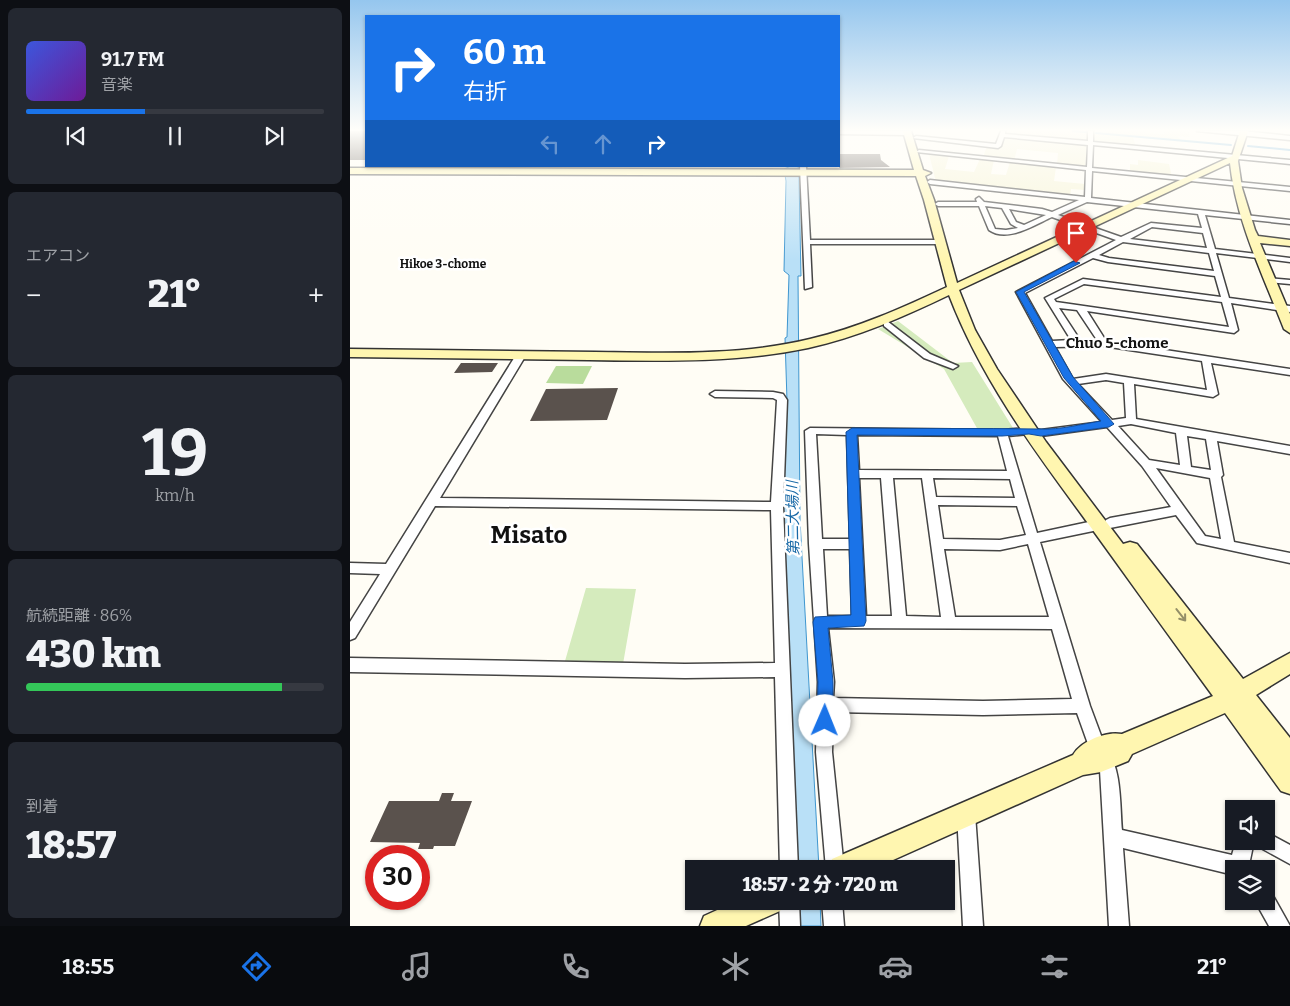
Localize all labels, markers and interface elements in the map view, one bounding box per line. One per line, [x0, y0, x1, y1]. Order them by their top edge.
text: 60 m [463, 31, 546, 73]
icon: right [380, 35, 445, 100]
text: 91.7 FM [101, 48, 164, 71]
text: 音楽 [101, 75, 133, 94]
text: 右折 [463, 78, 507, 105]
icon: previous [62, 122, 90, 150]
icon: pause [161, 122, 189, 150]
icon: next [260, 122, 288, 150]
icon: left [536, 130, 564, 158]
icon: ahead [589, 130, 617, 158]
icon: right [642, 130, 670, 158]
pin [1055, 212, 1097, 263]
icon: arrive [1062, 219, 1090, 247]
text: エアコン [26, 246, 90, 265]
district label: Hikoe 3-chome [400, 257, 487, 271]
text: 21° [148, 271, 202, 317]
text: − [26, 279, 41, 312]
text: + [308, 279, 324, 312]
district label: Chuo 5-chome [1066, 334, 1168, 352]
text: 19 [142, 414, 208, 492]
water label: 第二大場川 [783, 478, 803, 556]
text: km/h [155, 486, 195, 505]
district label: Misato [491, 521, 568, 549]
text: 航続距離 · 86% [26, 606, 132, 625]
one-way arrow [1175, 608, 1186, 621]
text: 430 km [26, 631, 161, 677]
position arrow [798, 694, 850, 746]
text: 到着 [26, 797, 58, 816]
map controls [1225, 800, 1275, 910]
button: sound [1225, 800, 1275, 850]
text: 18:57 [26, 822, 116, 868]
speed limit sign: 30 [365, 845, 430, 910]
button: layers [1225, 860, 1275, 910]
text: 18:57 · 2 分 · 720 m [742, 873, 898, 896]
icon: directions [239, 949, 274, 984]
icon: music [399, 949, 434, 984]
icon: phone [558, 949, 593, 984]
icon: climate [718, 949, 753, 984]
icon: car [878, 949, 913, 984]
icon: filters [1037, 949, 1072, 984]
text: 18:55 [62, 953, 114, 980]
text: 21° [1197, 953, 1228, 980]

